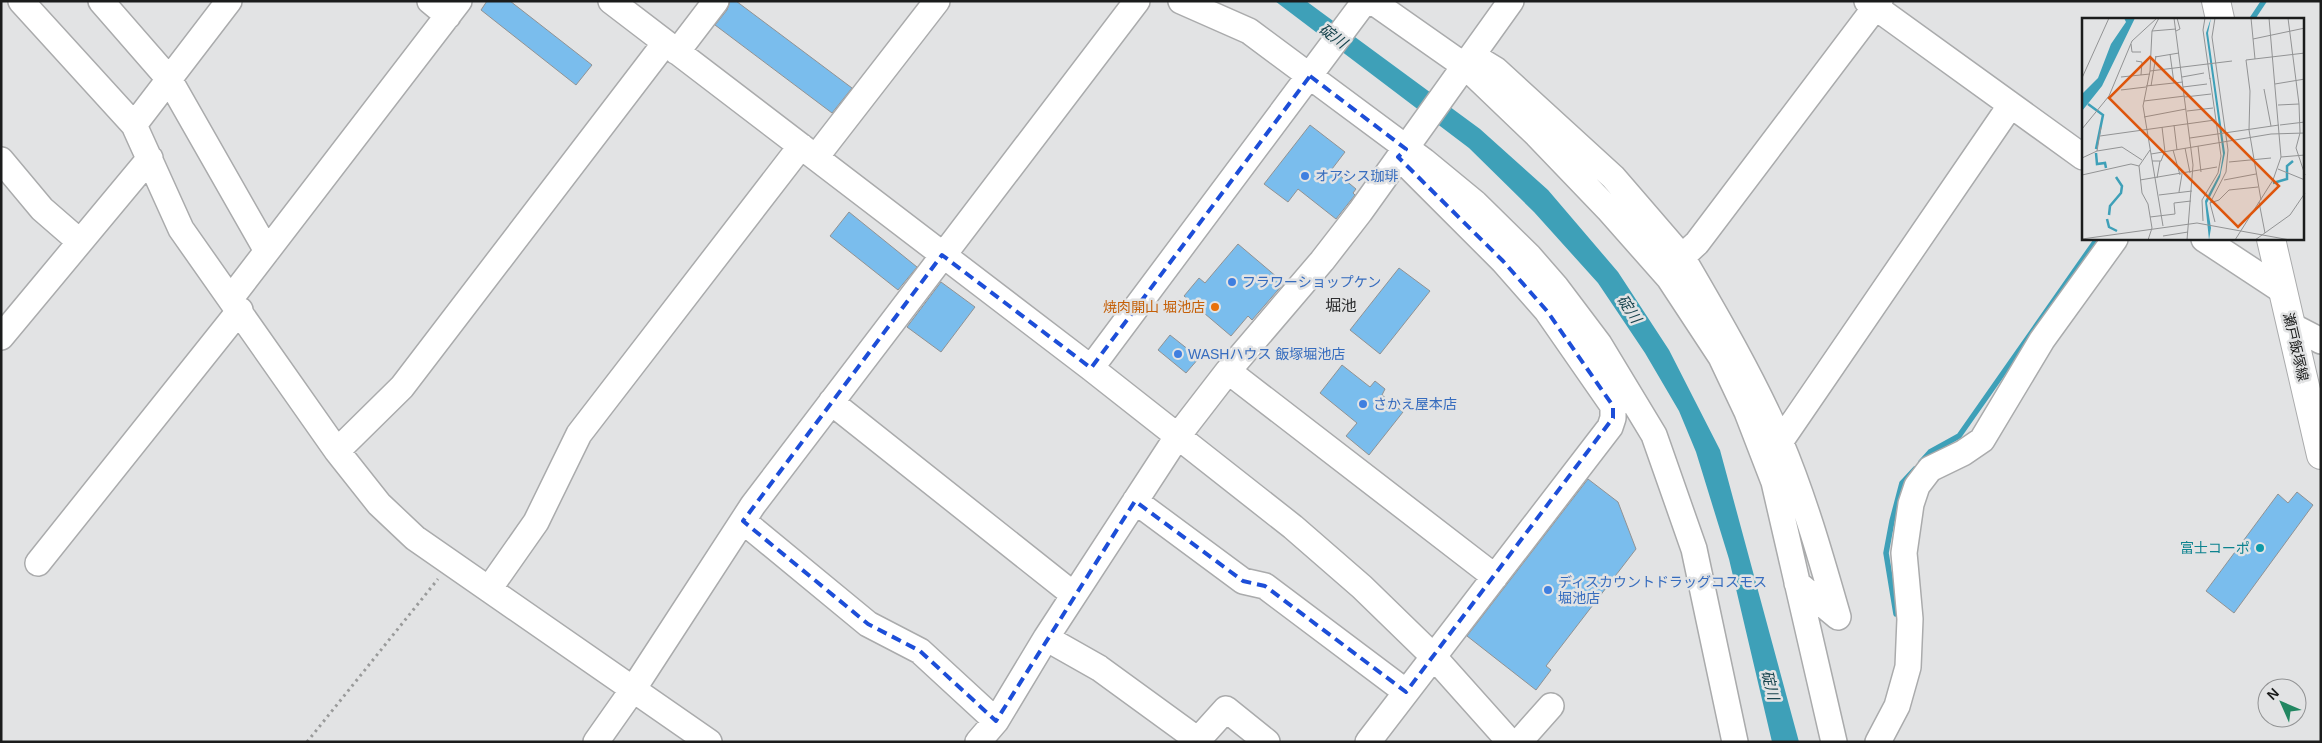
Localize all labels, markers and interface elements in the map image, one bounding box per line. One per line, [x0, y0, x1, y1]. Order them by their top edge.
inset map [2082, 18, 2304, 240]
water label: 碇川 [1316, 20, 1352, 52]
place label: オアシス珈琲 [1315, 168, 1398, 184]
marker: オアシス珈琲 [1299, 170, 1311, 182]
place label: フラワーショップケン [1242, 274, 1381, 290]
marker: フラワーショップケン [1226, 276, 1238, 288]
water label: 碇川 [1614, 292, 1646, 328]
district label: 堀池 [1325, 297, 1357, 314]
place label: 焼肉開山 堀池店 [1103, 299, 1205, 315]
marker: 焼肉開山 堀池店 [1209, 301, 1221, 313]
street label: 瀬戸飯塚線 [2280, 311, 2312, 383]
place label: WASHハウス 飯塚堀池店 [1188, 346, 1345, 362]
marker: WASHハウス 飯塚堀池店 [1172, 348, 1184, 360]
place label: さかえ屋本店 [1373, 396, 1457, 412]
marker: さかえ屋本店 [1357, 398, 1369, 410]
place label: 富士コーポ [2180, 540, 2250, 556]
marker: 富士コーポ [2254, 542, 2266, 554]
place label: ディスカウントドラッグコスモス 堀池店 [1558, 574, 1767, 606]
marker: ディスカウントドラッグコスモス 堀池店 [1542, 584, 1554, 596]
water label: 碇川 [1759, 668, 1783, 703]
north arrow [2257, 678, 2307, 728]
text: N [2264, 685, 2282, 703]

